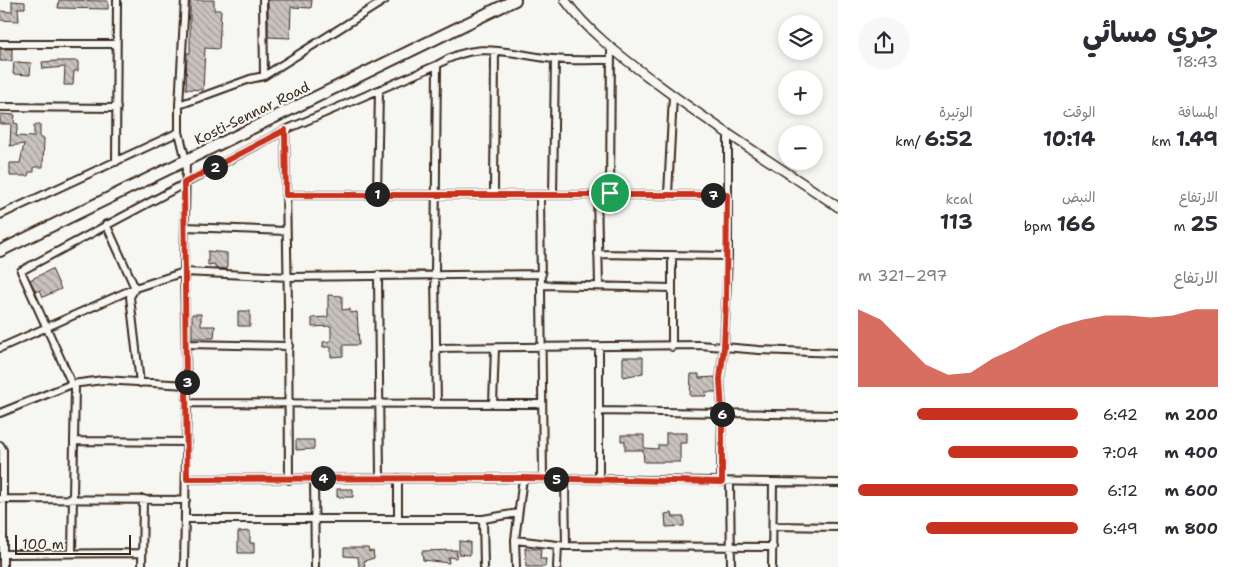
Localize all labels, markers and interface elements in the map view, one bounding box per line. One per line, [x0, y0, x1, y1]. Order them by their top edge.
text: جري مسائي [1083, 13, 1218, 51]
map controls [778, 15, 823, 170]
button: layers [778, 15, 823, 60]
button: share [858, 17, 910, 69]
text: 18:43 [1176, 51, 1218, 72]
button: + [778, 70, 823, 115]
street label: Kosti-Sennar Road [191, 77, 313, 149]
text: الوتيرة [939, 103, 973, 121]
text: الوقت [1063, 103, 1095, 121]
text: المسافة [1178, 103, 1218, 121]
button: − [778, 125, 823, 170]
text: 6:52 [925, 125, 973, 153]
text: 10:14 [1043, 125, 1095, 153]
text: 1.49 [1176, 125, 1218, 153]
text: /km [895, 132, 925, 150]
text: km [1151, 132, 1176, 150]
pin: 2 [202, 154, 228, 180]
text: 2 [211, 158, 220, 176]
pin [589, 172, 631, 214]
icon: arrive [596, 179, 624, 207]
pin: 1 [364, 182, 390, 206]
pin: 7 [700, 182, 726, 208]
text: 1 [374, 185, 381, 203]
text: 7 [709, 186, 718, 204]
text: النبض [1062, 188, 1095, 206]
text: الارتفاع [1179, 188, 1218, 206]
text: kcal [945, 190, 973, 208]
text: 113 [940, 208, 973, 236]
text: 166 [1057, 210, 1095, 238]
text: 25 [1190, 210, 1218, 238]
text: bpm [1024, 217, 1057, 235]
text: m [1173, 217, 1190, 235]
text: 297–321 m [858, 265, 948, 286]
text: الارتفاع [1173, 267, 1218, 288]
pin: 3 [174, 370, 200, 394]
text: 3 [183, 373, 192, 391]
pin: 6 [710, 402, 734, 426]
text: 6:42 [1103, 404, 1138, 425]
text: 200 m [1165, 404, 1218, 425]
text: 6 [718, 405, 727, 423]
text: 7:04 [1102, 442, 1138, 463]
text: 400 m [1164, 442, 1218, 463]
pin: 4 [310, 466, 336, 490]
pin: 5 [544, 466, 568, 492]
text: 4 [319, 469, 328, 487]
text: 5 [552, 470, 561, 488]
text: 6:12 [1107, 480, 1138, 501]
text: 600 m [1164, 480, 1218, 501]
text: 6:49 [1102, 518, 1138, 539]
text: 800 m [1164, 518, 1218, 539]
scale bar [15, 532, 131, 555]
text: 100 m [22, 535, 64, 553]

